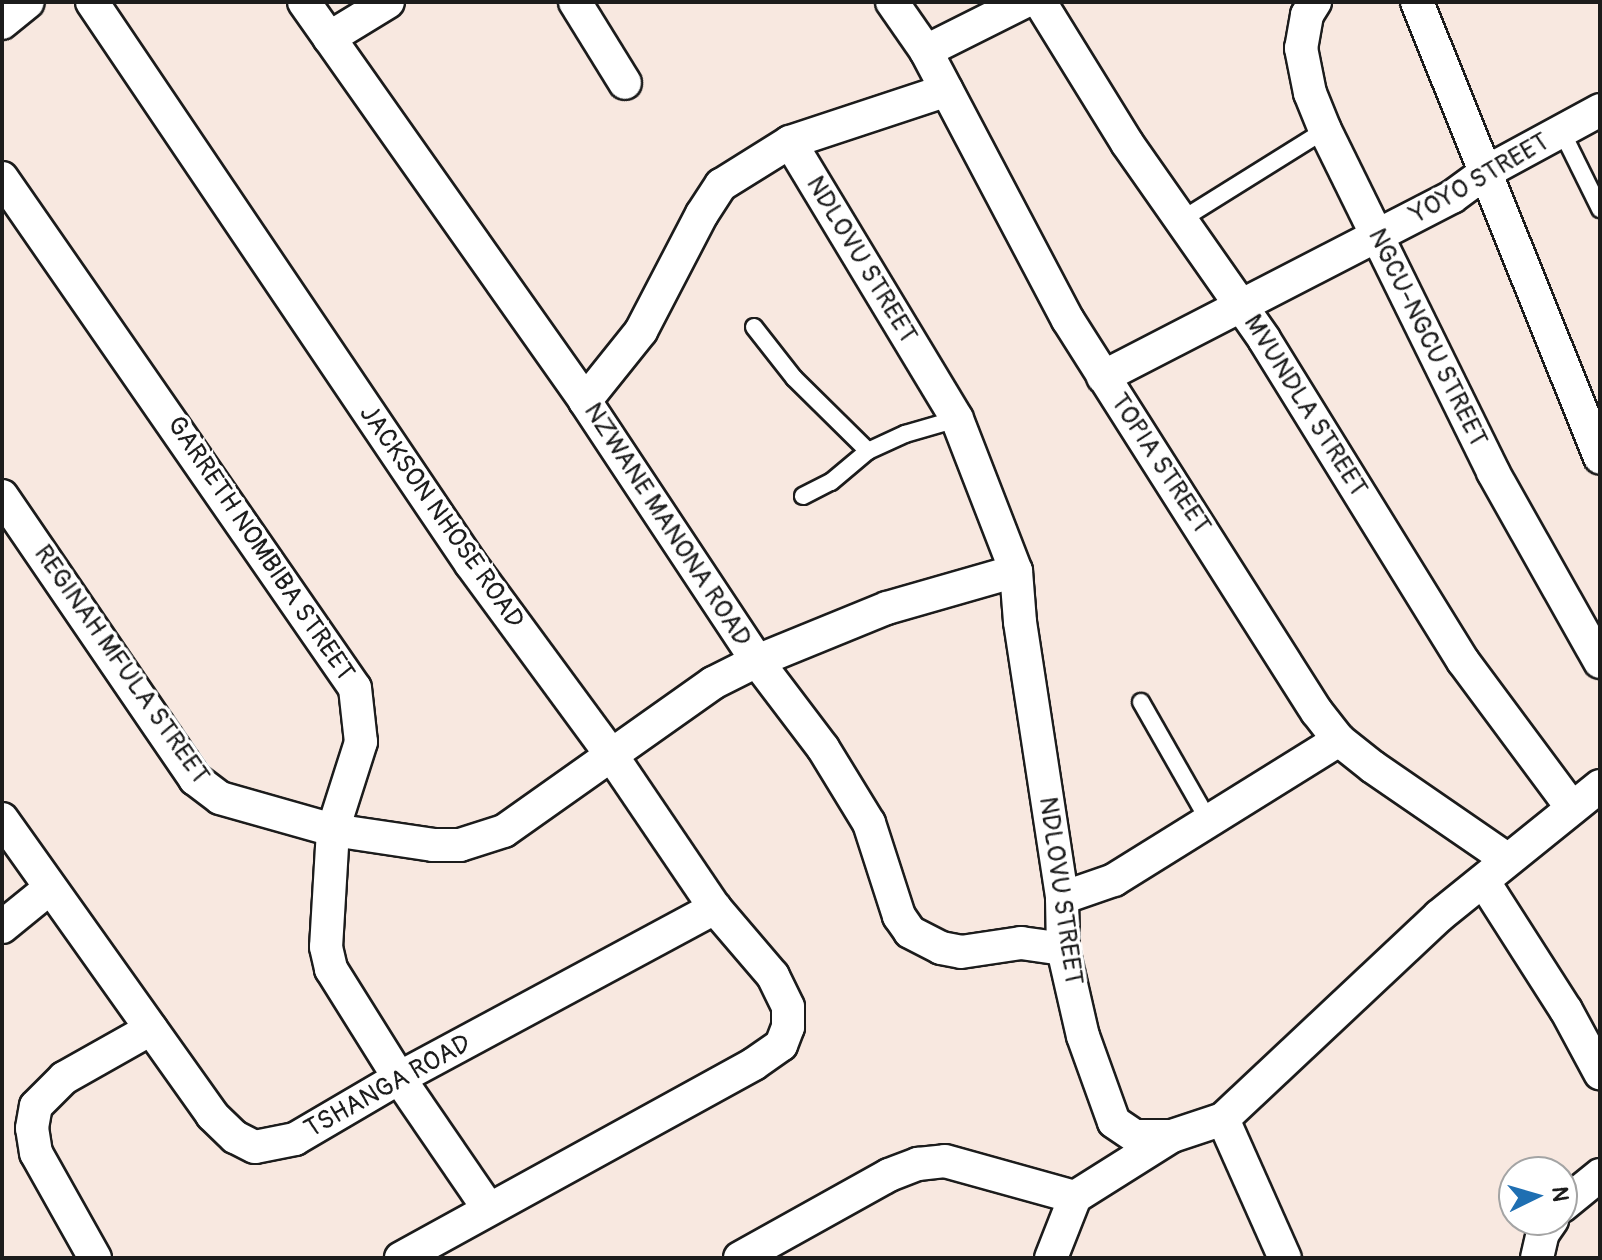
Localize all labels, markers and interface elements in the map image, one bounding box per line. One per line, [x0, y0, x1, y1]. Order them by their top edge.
street label: YOYO STREET [1405, 127, 1555, 231]
street label: NDLOVU STREET [799, 171, 923, 349]
street label: NGCU-NGCU STREET [1361, 224, 1493, 452]
street label: MVUNDLA STREET [1236, 309, 1374, 503]
street label: TOPIA STREET [1103, 388, 1217, 540]
street label: NZWANE MANONA ROAD [577, 397, 757, 653]
street label: JACKSON NHOSE ROAD [352, 399, 530, 635]
street label: GARRETH NOMBIBA STREET [160, 411, 360, 687]
street label: REGINAH MFULA STREET [27, 539, 215, 791]
street label: NDLOVU STREET [1031, 795, 1089, 987]
street label: TSHANGA ROAD [300, 1029, 476, 1145]
north arrow [1498, 1156, 1578, 1236]
text: N [1545, 1185, 1575, 1203]

